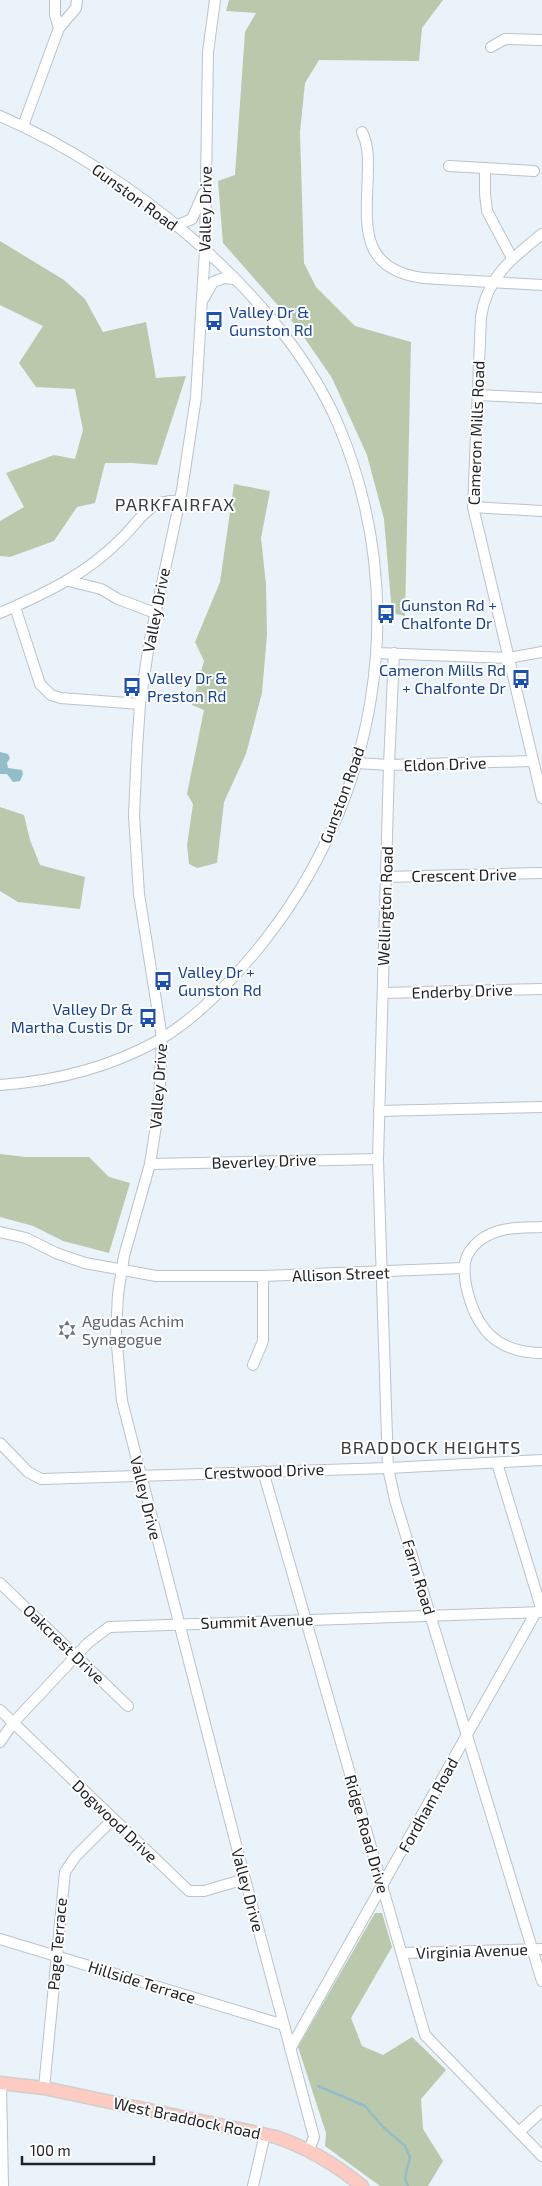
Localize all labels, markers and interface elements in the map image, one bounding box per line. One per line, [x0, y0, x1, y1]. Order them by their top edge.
street label: Gunston Road [89, 159, 182, 234]
street label: Valley Drive [194, 166, 215, 252]
place label: Valley Dr & Gunston Rd [229, 302, 313, 339]
bus stop icon: Valley Dr & Gunston Rd [203, 310, 225, 332]
street label: Cameron Mills Road [463, 360, 488, 506]
district label: PARKFAIRFAX [115, 493, 235, 515]
street label: Valley Drive [138, 566, 173, 654]
place label: Gunston Rd + Chalfonte Dr [401, 595, 497, 632]
bus stop icon: Gunston Rd + Chalfonte Dr [375, 603, 397, 625]
place label: Cameron Mills Rd + Chalfonte Dr [379, 660, 507, 697]
place label: Valley Dr & Preston Rd [147, 668, 227, 705]
bus stop icon: Cameron Mills Rd + Chalfonte Dr [510, 668, 532, 690]
bus stop icon: Valley Dr & Preston Rd [121, 676, 143, 698]
street label: Gunston Road [315, 744, 368, 846]
street label: Eldon Drive [403, 753, 487, 774]
street label: Wellington Road [373, 846, 396, 966]
street label: Crescent Drive [411, 864, 517, 885]
place label: Valley Dr + Gunston Rd [178, 962, 262, 999]
bus stop icon: Valley Dr + Gunston Rd [152, 970, 174, 992]
street label: Enderby Drive [411, 979, 513, 1002]
place label: Valley Dr & Martha Custis Dr [11, 999, 134, 1036]
bus stop icon: Valley Dr & Martha Custis Dr [137, 1007, 159, 1029]
street label: Valley Drive [145, 1043, 170, 1129]
street label: Beverley Drive [211, 1149, 317, 1172]
street label: Allison Street [292, 1262, 390, 1285]
place label: Agudas Achim Synagogue [82, 1311, 184, 1348]
synagogue icon: Agudas Achim Synagogue [56, 1319, 78, 1341]
district label: BRADDOCK HEIGHTS [341, 1436, 521, 1458]
street label: Valley Drive [127, 1454, 166, 1542]
street label: Crestwood Drive [204, 1459, 324, 1482]
street label: Farm Road [399, 1537, 440, 1617]
street label: Oakcrest Drive [20, 1600, 109, 1687]
street label: Summit Avenue [200, 1609, 314, 1632]
street label: Fordham Road [394, 1754, 461, 1855]
street label: Ridge Road Drive [341, 1772, 393, 1895]
street label: Dogwood Drive [69, 1775, 162, 1866]
street label: Valley Drive [228, 1846, 269, 1934]
street label: Page Terrace [43, 1897, 70, 1991]
street label: Virginia Avenue [416, 1939, 528, 1962]
street label: Hillside Terrace [86, 1956, 198, 2007]
street label: West Braddock Road [112, 2093, 262, 2142]
scale bar [22, 2134, 155, 2166]
text: 100 m [30, 2141, 71, 2159]

